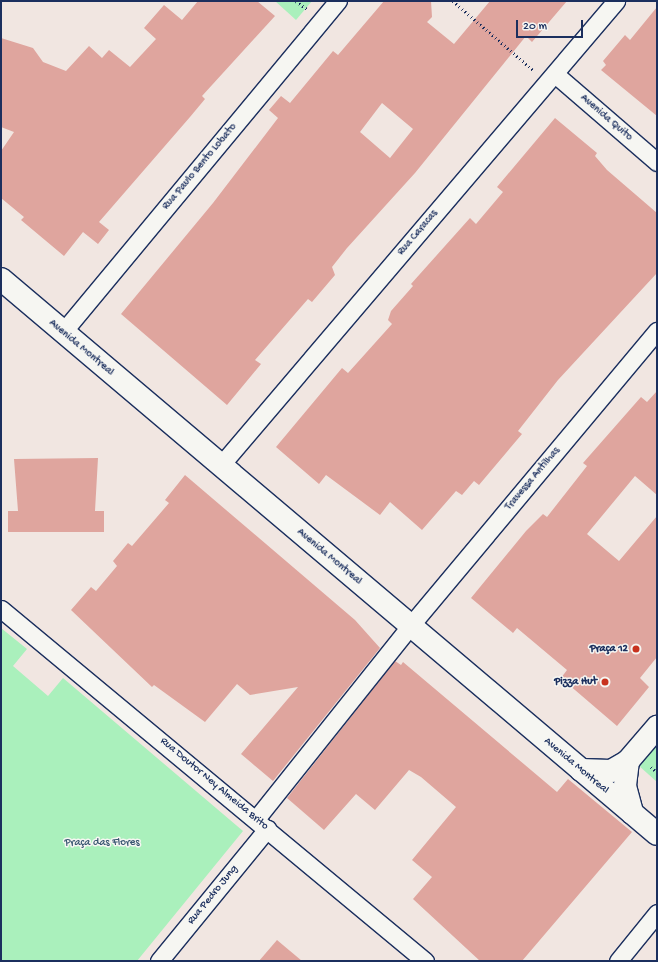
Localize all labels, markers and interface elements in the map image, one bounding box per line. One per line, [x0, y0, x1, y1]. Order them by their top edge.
scale bar [518, 12, 585, 38]
text: 20 m [523, 20, 547, 34]
street label: Avenida Quito [577, 92, 635, 144]
street label: Rua Paulo Bento Lobato [160, 121, 240, 213]
street label: Rua Caracas [395, 207, 441, 259]
street label: Avenida Montreal [46, 317, 116, 379]
street label: Travessa Antilhas [503, 445, 563, 513]
street label: Avenida Montreal [294, 526, 364, 588]
place label: Praça 12 [590, 642, 628, 656]
marker: Praça 12 [631, 644, 641, 654]
place label: Pizza Hut [554, 675, 597, 689]
marker: Pizza Hut [600, 677, 610, 687]
street label: Rua Doutor Ney Almeida Brito [157, 735, 271, 833]
street label: Avenida Montreal [541, 735, 611, 797]
park label: Praça das Flores [64, 836, 140, 850]
street label: Rua Pedro Jung [185, 863, 241, 927]

